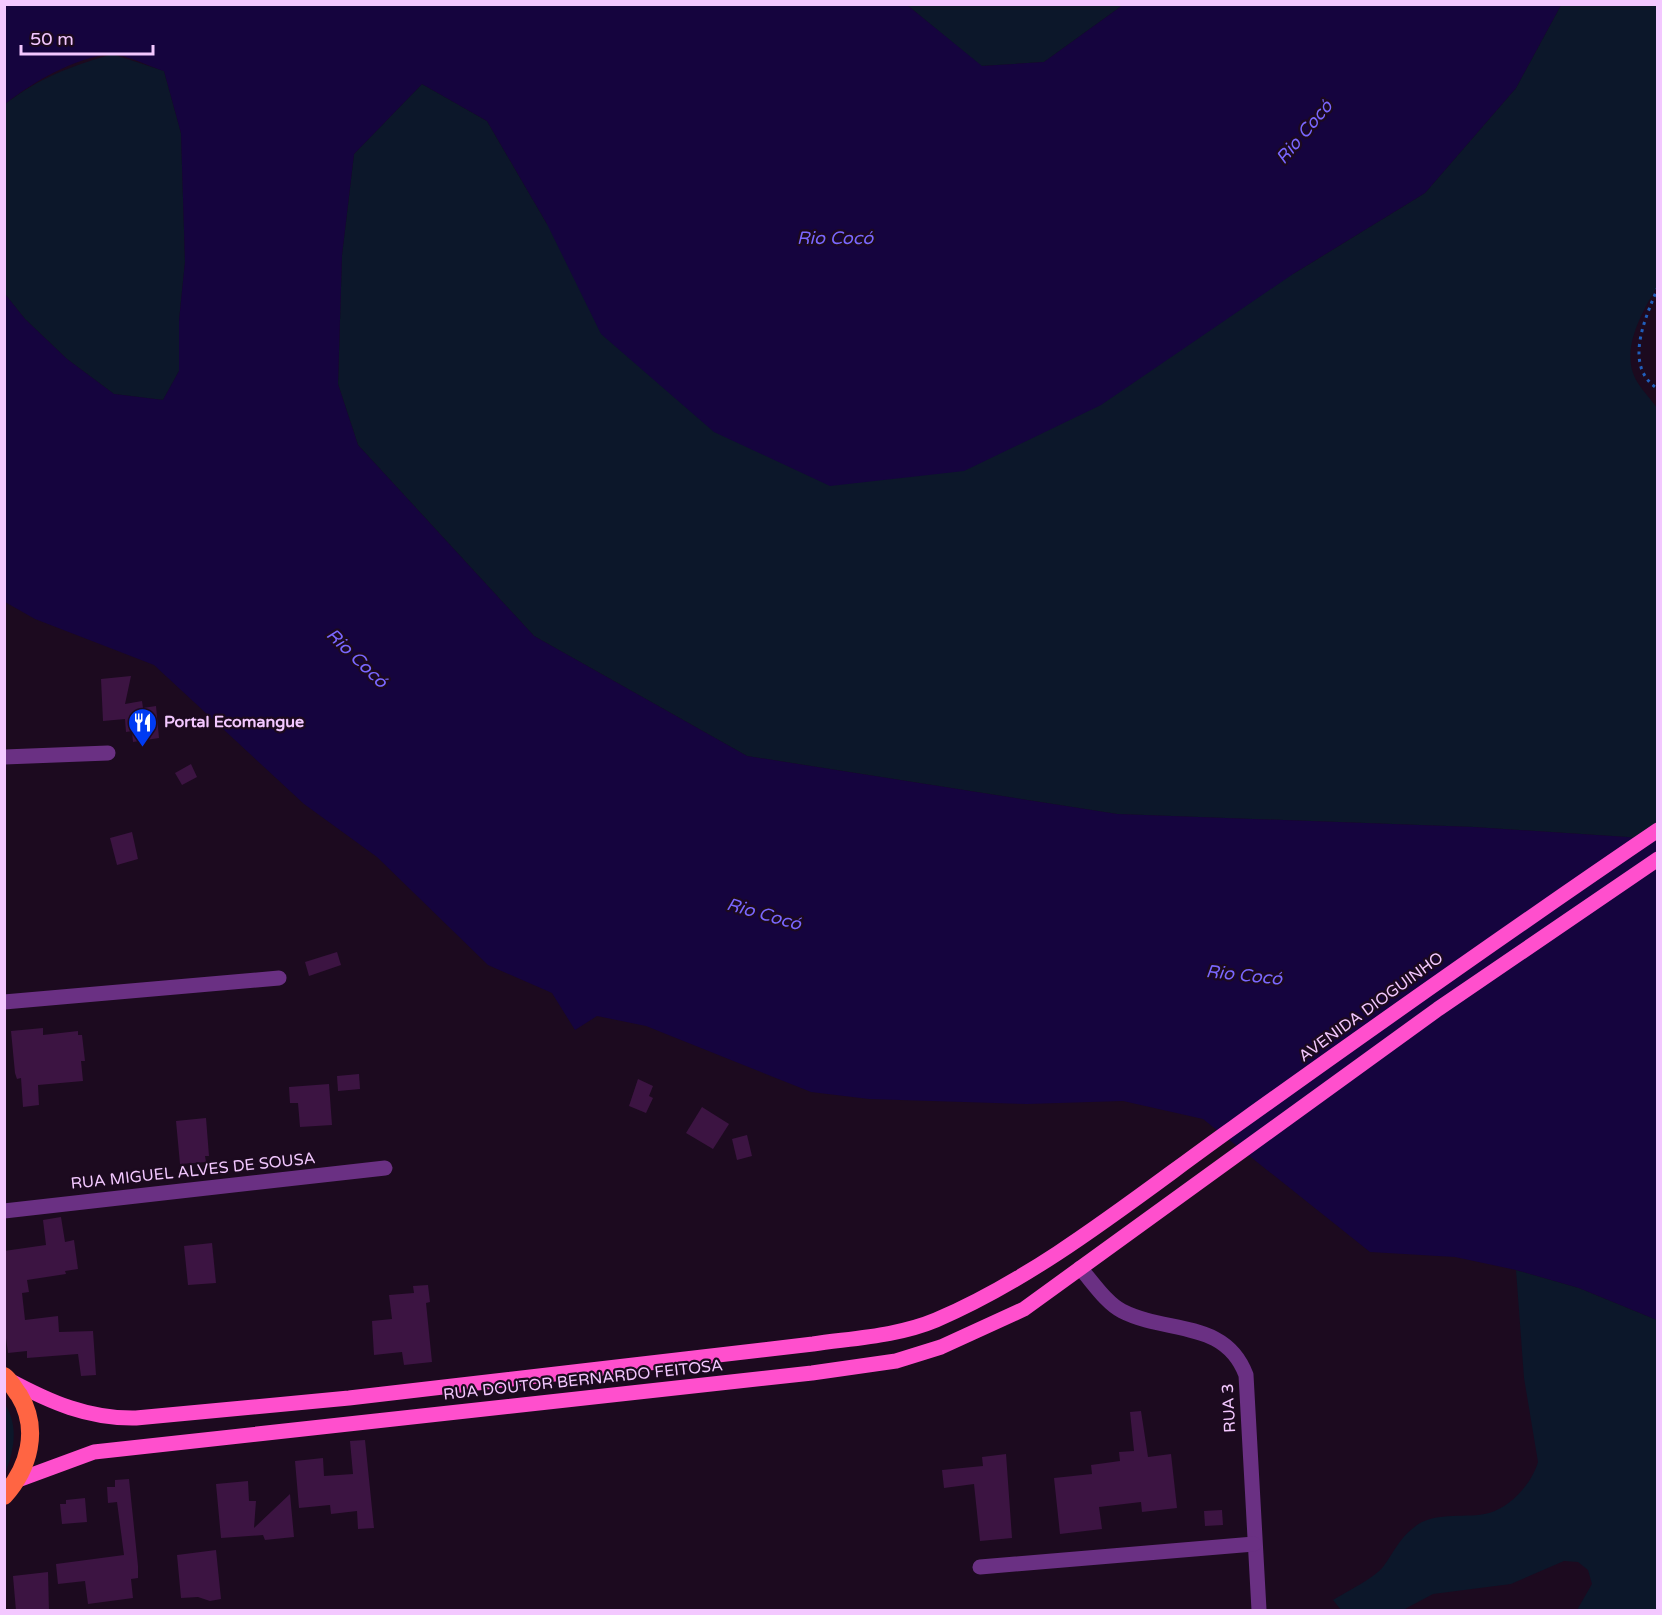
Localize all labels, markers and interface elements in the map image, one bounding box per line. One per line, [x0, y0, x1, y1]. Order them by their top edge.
scale bar [21, 18, 153, 56]
text: 50 m [30, 28, 74, 50]
water label: Rio Cocó [1271, 95, 1338, 168]
water label: Rio Cocó [797, 227, 874, 249]
water label: Rio Cocó [322, 623, 393, 693]
restaurant icon: Portal Ecomangue [127, 706, 159, 748]
place label: Portal Ecomangue [164, 712, 304, 732]
water label: Rio Cocó [724, 893, 805, 935]
street label: AVENIDA DIOGUINHO [1295, 948, 1447, 1066]
water label: Rio Cocó [1205, 960, 1284, 990]
street label: RUA MIGUEL ALVES DE SOUSA [70, 1148, 316, 1194]
street label: RUA DOUTOR BERNARDO FEITOSA [442, 1355, 724, 1405]
street label: RUA 3 [1218, 1383, 1240, 1433]

